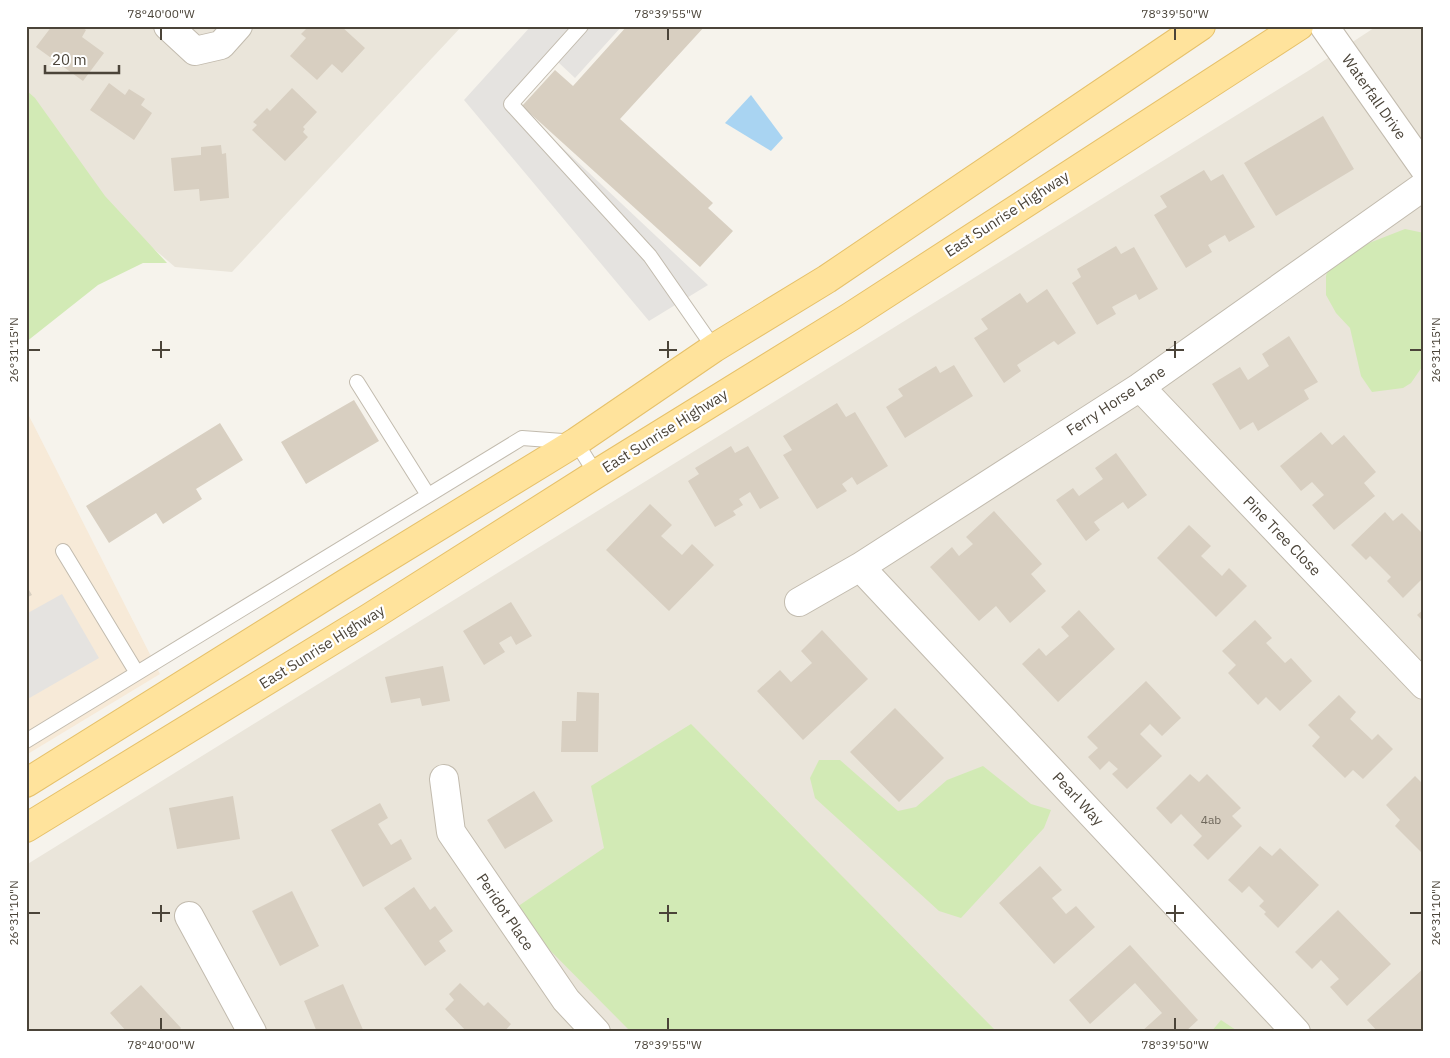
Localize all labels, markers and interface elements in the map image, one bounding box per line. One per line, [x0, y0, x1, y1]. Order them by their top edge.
text: 78°40'00"W [127, 6, 195, 21]
text: 78°39'55"W [634, 6, 702, 21]
text: 78°39'50"W [1141, 6, 1209, 21]
scale bar [45, 42, 119, 74]
text: 20 m [52, 50, 87, 69]
street label: Waterfall Drive [1338, 50, 1411, 143]
street label: East Sunrise Highway [941, 166, 1073, 261]
text: 26°31'15"N [6, 317, 21, 383]
text: 26°31'15"N [1428, 317, 1443, 383]
street label: Ferry Horse Lane [1063, 361, 1169, 440]
street label: East Sunrise Highway [598, 384, 731, 477]
street label: Pine Tree Close [1239, 492, 1325, 580]
street label: East Sunrise Highway [255, 600, 388, 693]
street label: Pearl Way [1049, 768, 1108, 830]
house number: 4ab [1201, 812, 1221, 827]
street label: Peridot Place [473, 869, 538, 954]
text: 26°31'10"N [6, 880, 21, 946]
text: 26°31'10"N [1428, 880, 1443, 946]
text: 78°40'00"W [127, 1037, 195, 1052]
text: 78°39'55"W [634, 1037, 702, 1052]
text: 78°39'50"W [1141, 1037, 1209, 1052]

